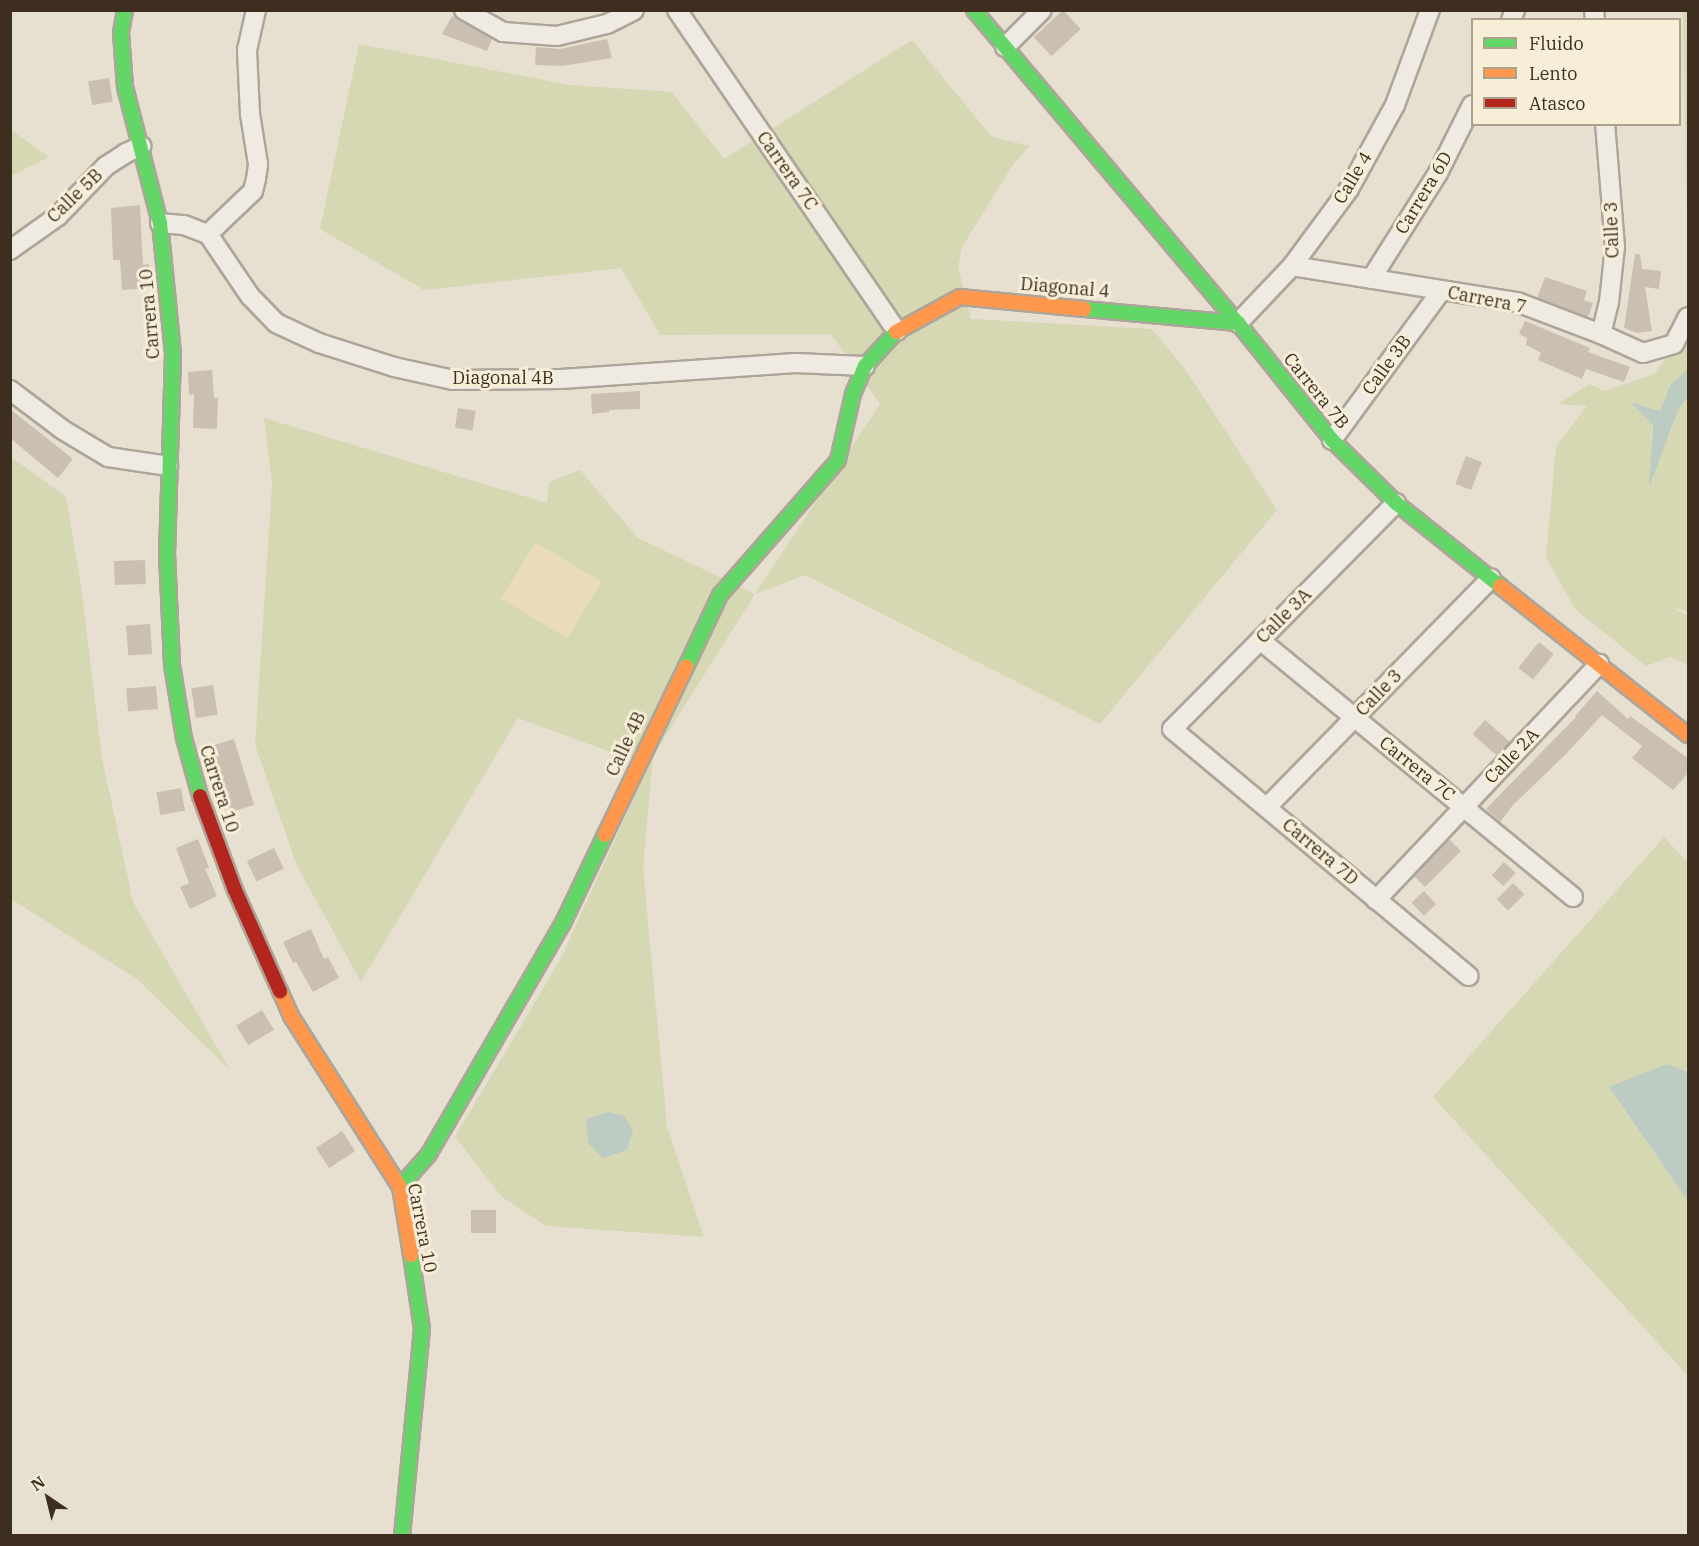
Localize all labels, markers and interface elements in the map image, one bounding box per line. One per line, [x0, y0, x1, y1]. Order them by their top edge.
legend [1471, 18, 1681, 126]
text: Fluido [1529, 32, 1584, 55]
text: Lento [1529, 62, 1577, 85]
text: Atasco [1529, 92, 1585, 115]
street label: Carrera 7C [752, 127, 822, 215]
street label: Calle 4 [1329, 148, 1377, 208]
street label: Carrera 6D [1391, 148, 1457, 238]
street label: Calle 5B [43, 164, 107, 228]
street label: Calle 3 [1600, 201, 1624, 259]
street label: Carrera 10 [135, 268, 165, 360]
street label: Diagonal 4 [1019, 273, 1111, 303]
street label: Carrera 7 [1446, 282, 1528, 318]
street label: Calle 3B [1358, 331, 1416, 399]
street label: Carrera 7B [1279, 349, 1353, 433]
street label: Diagonal 4B [452, 367, 554, 389]
street label: Calle 3A [1252, 584, 1316, 648]
street label: Calle 3 [1352, 665, 1406, 721]
street label: Calle 4B [602, 708, 650, 780]
street label: Calle 2A [1480, 724, 1544, 788]
street label: Carrera 7C [1375, 732, 1459, 806]
street label: Carrera 10 [195, 743, 243, 835]
street label: Carrera 7D [1278, 814, 1362, 890]
street label: Carrera 10 [403, 1182, 441, 1274]
north arrow [18, 1468, 78, 1528]
text: N [27, 1471, 49, 1495]

